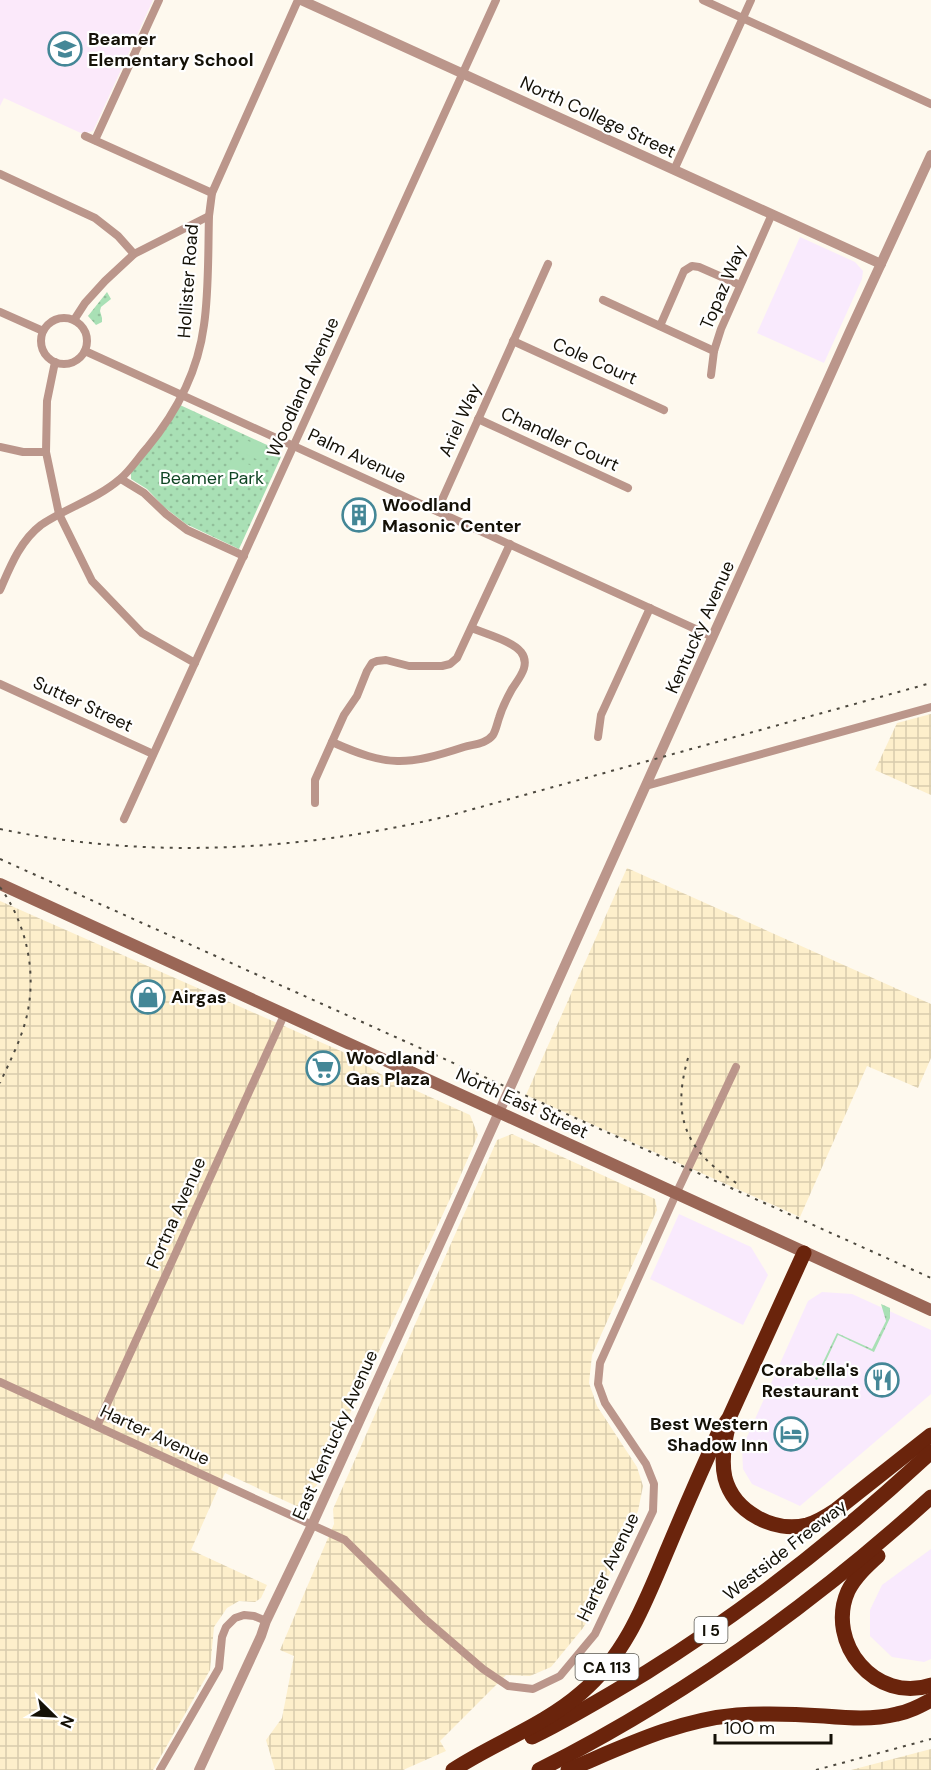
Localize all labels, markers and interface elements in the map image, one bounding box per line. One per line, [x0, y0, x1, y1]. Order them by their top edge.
place label: Beamer Elementary School [88, 27, 254, 72]
school or university icon: Beamer Elementary School [47, 31, 83, 67]
street label: North College Street [516, 70, 680, 164]
street label: Hollister Road [172, 223, 204, 339]
street label: Topaz Way [695, 241, 751, 333]
street label: Woodland Avenue [261, 313, 345, 461]
street label: Cole Court [549, 332, 641, 390]
street label: Ariel Way [433, 379, 487, 461]
street label: Chandler Court [497, 401, 623, 477]
street label: Palm Avenue [304, 423, 410, 489]
park label: Beamer Park [160, 466, 264, 490]
place label: Woodland Masonic Center [382, 493, 521, 538]
building icon: Woodland Masonic Center [341, 497, 377, 533]
street label: Kentucky Avenue [660, 557, 740, 697]
street label: Sutter Street [29, 670, 137, 738]
shop icon: Airgas [130, 979, 166, 1015]
place label: Airgas [171, 985, 227, 1009]
place label: Woodland Gas Plaza [346, 1046, 435, 1091]
supermarket icon: Woodland Gas Plaza [305, 1050, 341, 1086]
street label: North East Street [452, 1062, 592, 1144]
street label: Fortna Avenue [141, 1153, 211, 1273]
street label: East Kentucky Avenue [287, 1346, 383, 1524]
place label: Corabella's Restaurant [761, 1358, 859, 1403]
restaurant icon: Corabella's Restaurant [864, 1362, 900, 1398]
street label: Harter Avenue [96, 1399, 214, 1471]
place label: Best Western Shadow Inn [650, 1412, 768, 1457]
hotel icon: Best Western Shadow Inn [773, 1416, 809, 1452]
street label: Westside Freeway [718, 1494, 852, 1606]
street label: Harter Avenue [571, 1509, 645, 1625]
road number: I 5 [694, 1617, 728, 1643]
road number: CA 113 [576, 1654, 638, 1680]
north arrow [24, 1686, 84, 1746]
scale bar [715, 1707, 830, 1745]
text: N [55, 1712, 79, 1731]
text: 100 m [724, 1716, 775, 1740]

